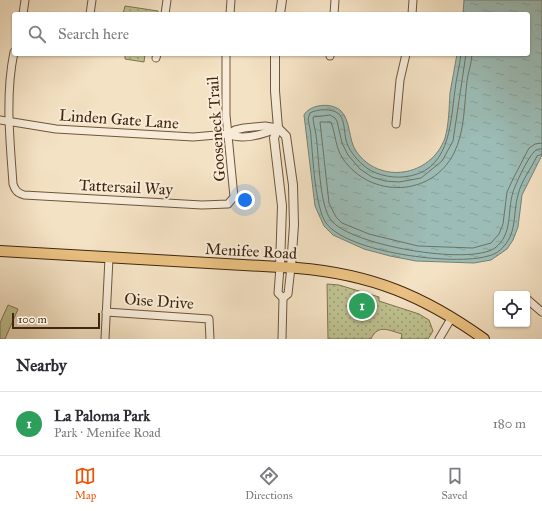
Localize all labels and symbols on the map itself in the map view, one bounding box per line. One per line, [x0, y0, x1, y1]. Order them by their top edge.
street label: Gooseneck Trail [203, 75, 229, 182]
street label: Linden Gate Lane [59, 105, 180, 133]
street label: Tattersail Way [79, 175, 174, 199]
your location [235, 190, 255, 210]
street label: Menifee Road [204, 239, 298, 263]
street label: Oise Drive [124, 289, 195, 313]
pin: 1 [349, 291, 375, 321]
scale bar [12, 311, 100, 330]

